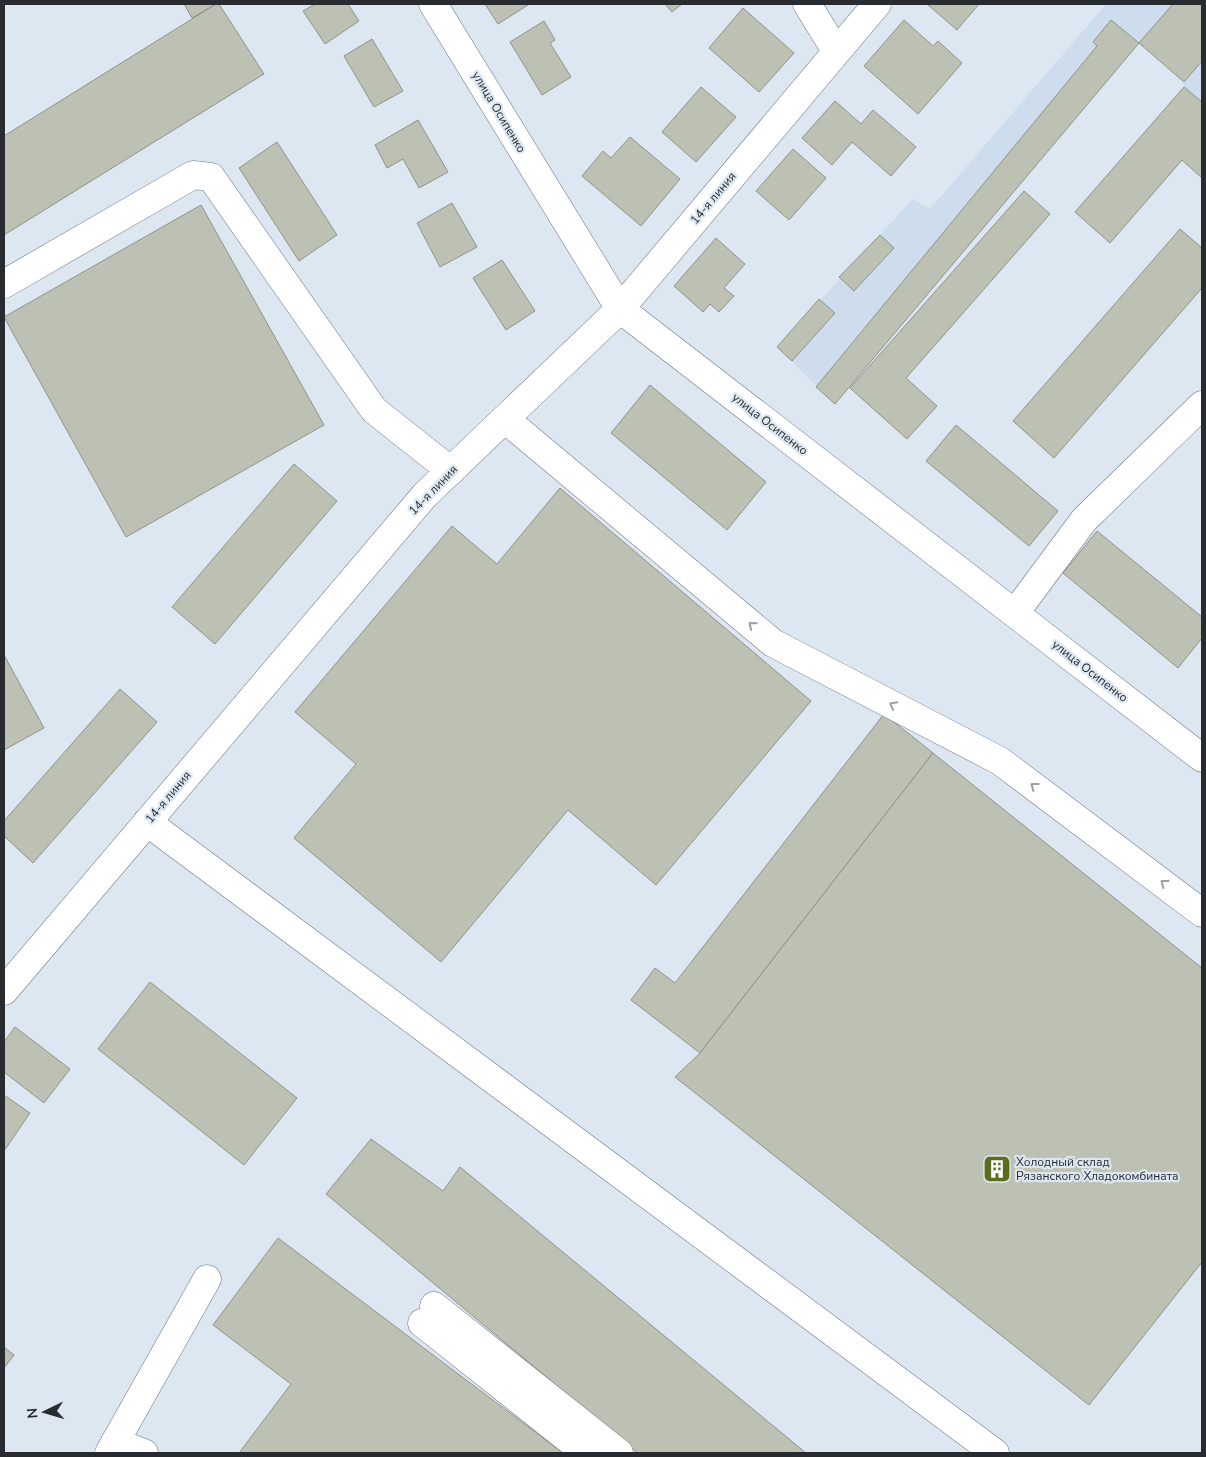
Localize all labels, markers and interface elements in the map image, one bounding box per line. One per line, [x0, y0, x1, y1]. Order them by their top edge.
street label: улица Осипенко [468, 68, 530, 156]
street label: 14-я линия [686, 169, 740, 227]
street label: улица Осипенко [729, 389, 811, 459]
street label: 14-я линия [405, 462, 461, 518]
one-way arrow [749, 623, 758, 631]
street label: улица Осипенко [1049, 636, 1131, 706]
one-way arrow [889, 701, 898, 711]
street label: 14-я линия [141, 768, 195, 826]
one-way arrow [1030, 783, 1040, 792]
one-way arrow [1160, 880, 1170, 889]
building icon: Холодный склад Рязанского Хладокомбината [982, 1154, 1012, 1184]
place label: Холодный склад Рязанского Хладокомбината [1016, 1154, 1179, 1184]
north arrow [20, 1387, 70, 1437]
text: N [23, 1407, 42, 1419]

